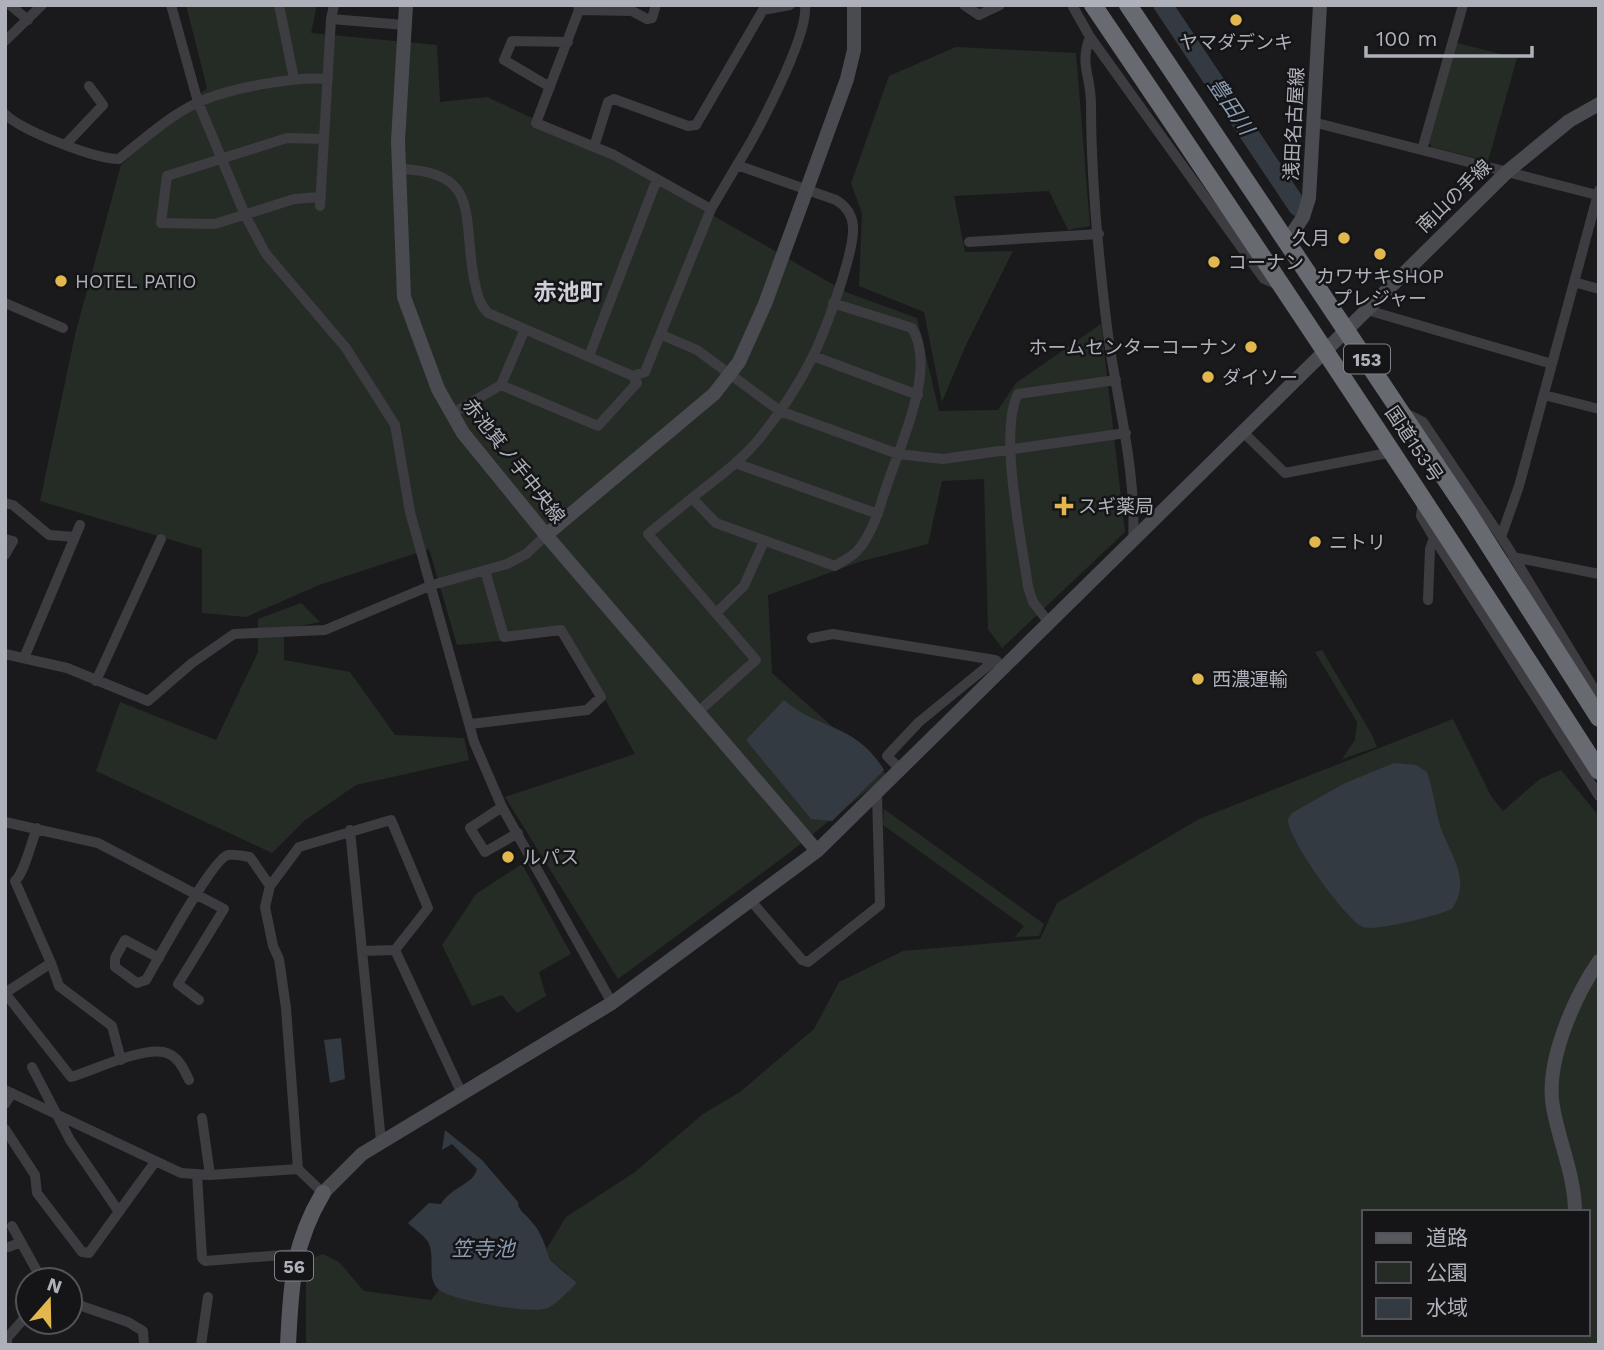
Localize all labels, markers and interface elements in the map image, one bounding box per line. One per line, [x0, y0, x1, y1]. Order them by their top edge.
marker: ヤマダデンキ [1228, 12, 1244, 28]
scale bar [1366, 14, 1532, 58]
text: 100 m [1376, 26, 1438, 51]
place label: ヤマダデンキ [1179, 31, 1293, 54]
street label: 浅田名古屋線 [1280, 66, 1308, 182]
water label: 豊田川 [1203, 73, 1260, 141]
street label: 南山の手線 [1412, 155, 1496, 237]
place label: 久月 [1292, 227, 1330, 250]
marker: 久月 [1336, 230, 1352, 246]
marker: カワサキSHOP プレジャー [1372, 246, 1388, 262]
place label: コーナン [1228, 251, 1304, 274]
marker: コーナン [1206, 254, 1222, 270]
place label: カワサキSHOP プレジャー [1316, 265, 1444, 310]
place label: HOTEL PATIO [75, 270, 197, 293]
marker: HOTEL PATIO [53, 273, 69, 289]
district label: 赤池町 [534, 279, 603, 306]
place label: ホームセンターコーナン [1029, 336, 1237, 359]
marker: ホームセンターコーナン [1243, 339, 1259, 355]
road number: 153 [1344, 344, 1390, 374]
place label: ダイソー [1222, 366, 1298, 389]
marker: ダイソー [1200, 369, 1216, 385]
street label: 赤池箕ノ手中央線 [458, 394, 570, 528]
street label: 国道153号 [1380, 402, 1448, 486]
place label: スギ薬局 [1078, 495, 1154, 518]
marker: スギ薬局 [1056, 498, 1072, 514]
place label: ニトリ [1329, 531, 1386, 554]
marker: ニトリ [1307, 534, 1323, 550]
place label: 西濃運輸 [1212, 668, 1288, 691]
marker: 西濃運輸 [1190, 671, 1206, 687]
place label: ルパス [522, 846, 579, 869]
marker: ルパス [500, 849, 516, 865]
legend [1362, 1210, 1590, 1336]
text: 道路 [1426, 1225, 1468, 1250]
water label: 笠寺池 [452, 1236, 516, 1261]
road number: 56 [275, 1252, 313, 1280]
text: 公園 [1426, 1260, 1468, 1285]
north arrow [14, 1266, 84, 1336]
text: N [44, 1272, 65, 1299]
text: 水域 [1426, 1295, 1468, 1320]

